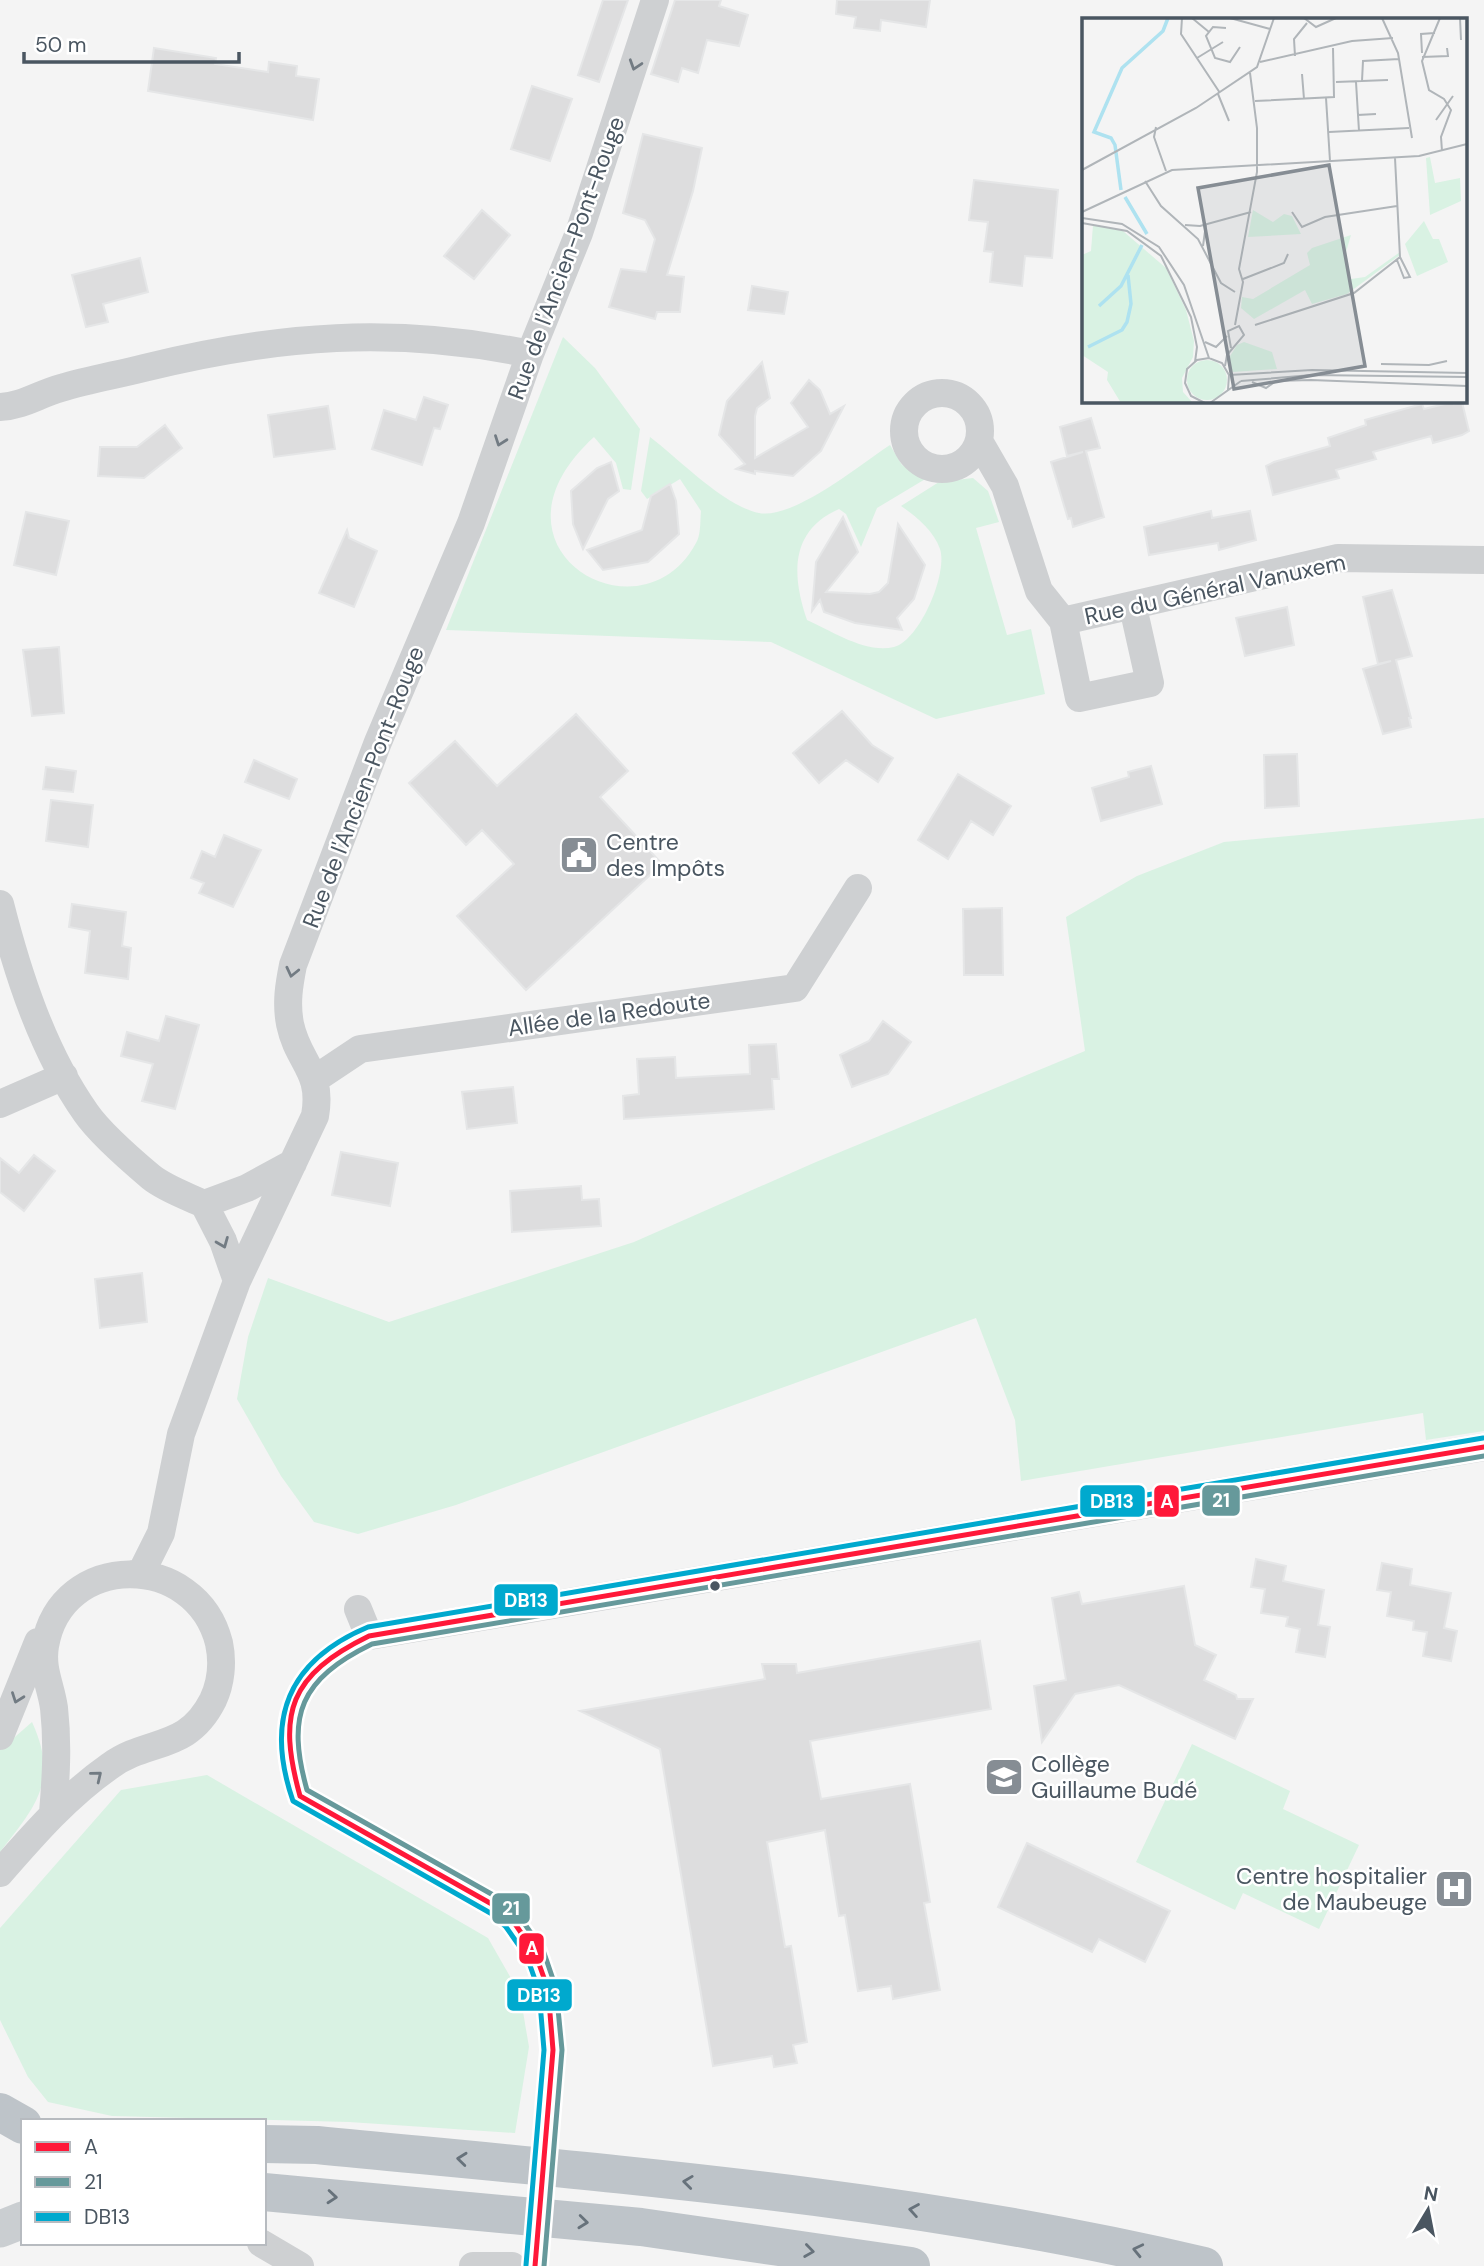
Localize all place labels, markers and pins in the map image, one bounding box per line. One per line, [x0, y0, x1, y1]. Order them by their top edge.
place label: Centre des Impôts [606, 827, 725, 883]
public building icon: Centre des Impôts [558, 834, 600, 876]
unlabelled marker [708, 1579, 722, 1593]
place label: Collège Guillaume Budé [1031, 1749, 1197, 1805]
school or university icon: Collège Guillaume Budé [983, 1756, 1025, 1798]
place label: Centre hospitalier de Maubeuge [1236, 1861, 1427, 1917]
hospital icon: Centre hospitalier de Maubeuge [1433, 1868, 1475, 1910]

